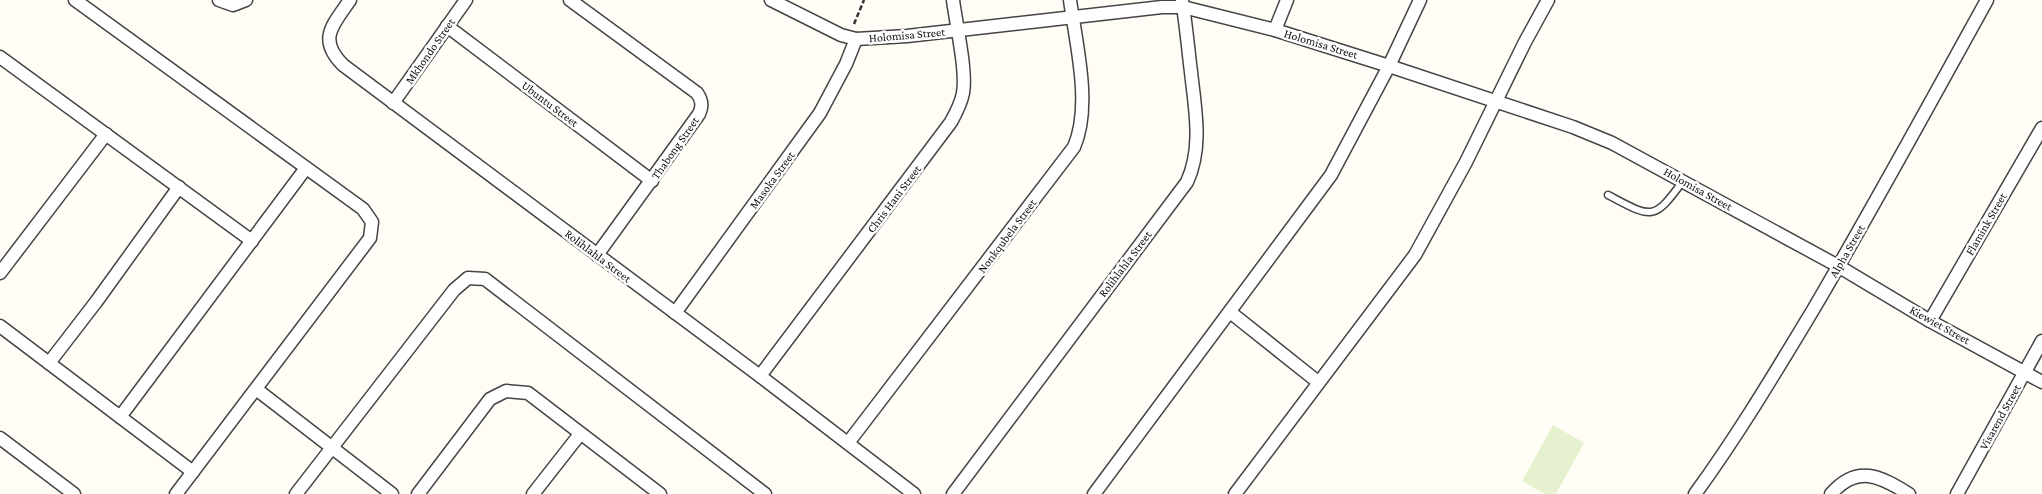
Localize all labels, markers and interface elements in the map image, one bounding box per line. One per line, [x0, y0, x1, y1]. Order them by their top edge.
street label: Mkhondo Street [402, 15, 458, 87]
street label: Holomisa Street [868, 25, 947, 45]
street label: Holomisa Street [1282, 26, 1361, 62]
street label: Ubuntu Street [519, 78, 582, 131]
street label: Thabong Street [648, 113, 702, 182]
street label: Masoka Street [746, 148, 798, 212]
street label: Chris Hani Street [864, 162, 925, 236]
street label: Holomisa Street [1661, 164, 1736, 214]
street label: Flamink Street [1962, 189, 2010, 258]
street label: Nonkqubela Street [975, 195, 1040, 276]
street label: Alpha Street [1826, 221, 1868, 280]
street label: Rolihlahla Street [562, 227, 635, 286]
street label: Rolihlahla Street [1096, 227, 1155, 300]
street label: Kiewiet Street [1907, 303, 1974, 348]
street label: Visarend Street [1976, 381, 2024, 452]

